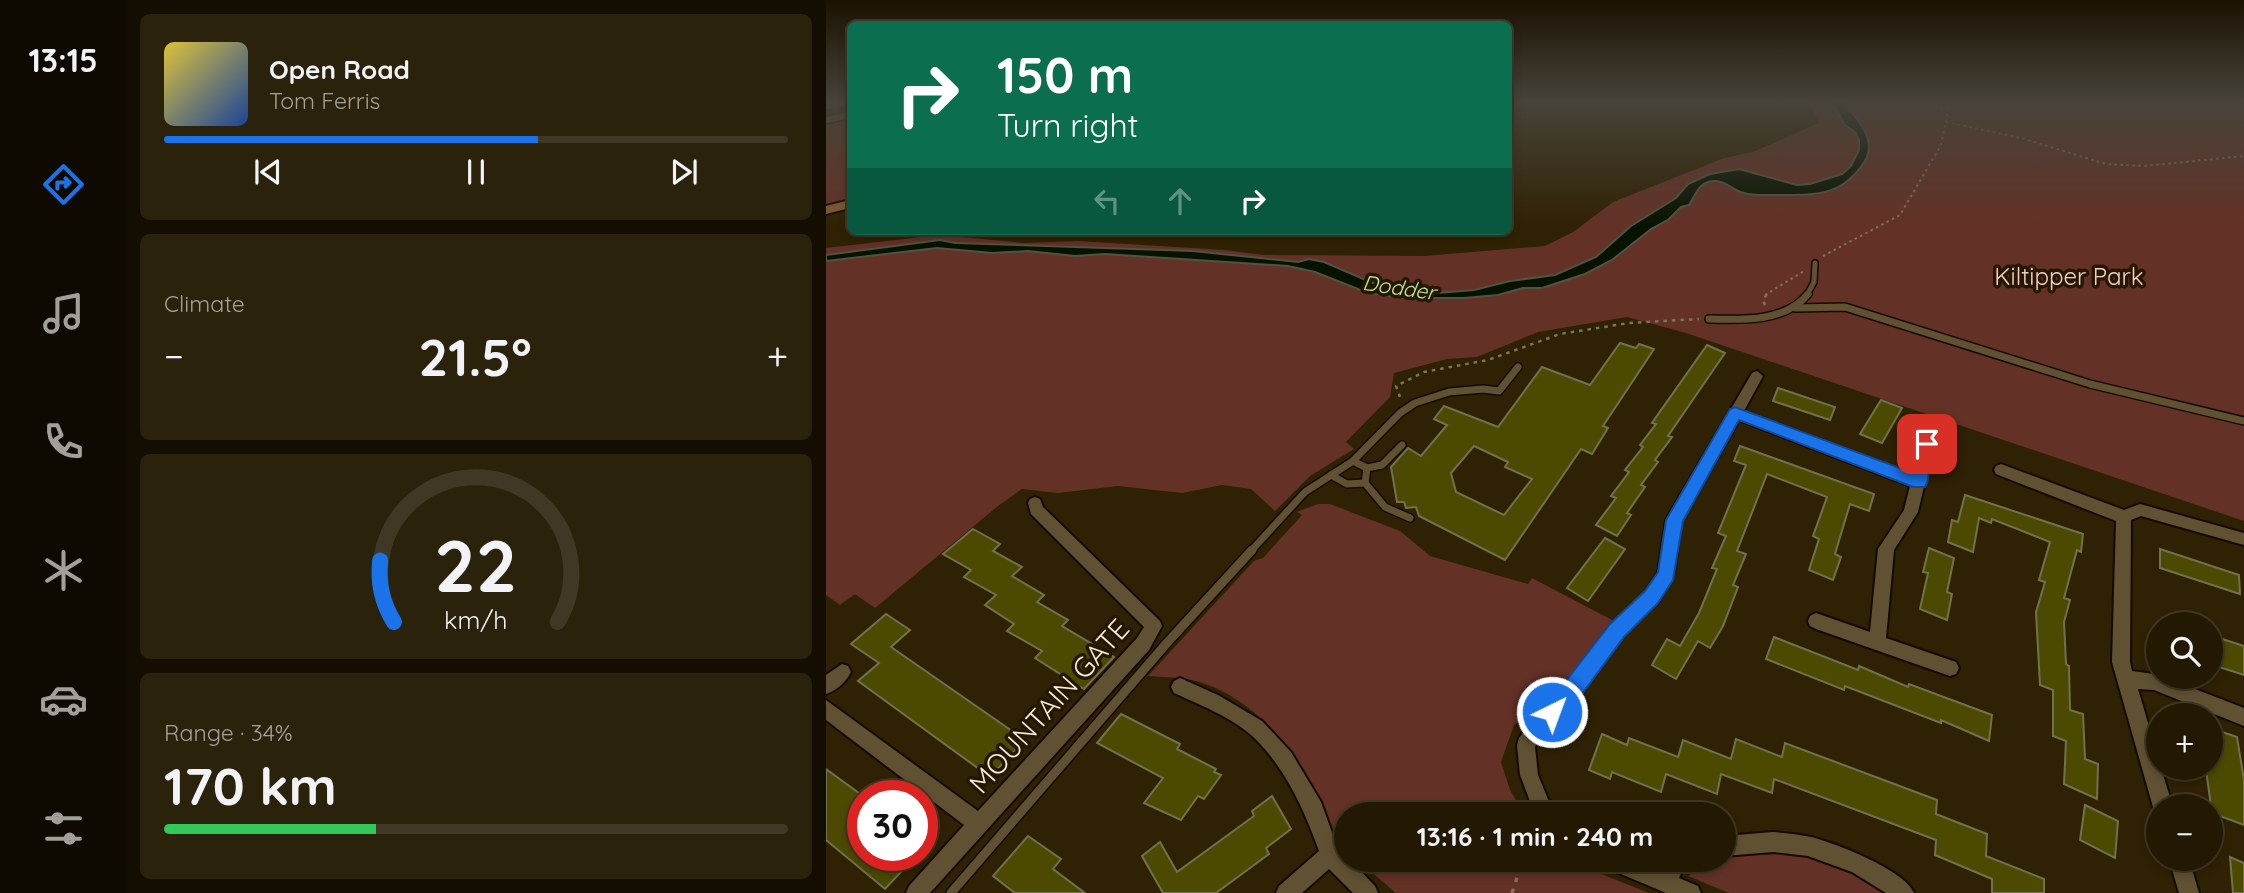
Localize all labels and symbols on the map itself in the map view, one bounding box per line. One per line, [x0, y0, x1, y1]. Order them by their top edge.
park label: Kiltipper Park [1994, 261, 2144, 291]
water label: Dodder [1361, 269, 1440, 305]
pin [1897, 414, 1957, 474]
street label: MOUNTAIN GATE [961, 611, 1136, 800]
position arrow [1515, 675, 1589, 749]
speed limit sign: 30 [847, 780, 938, 871]

